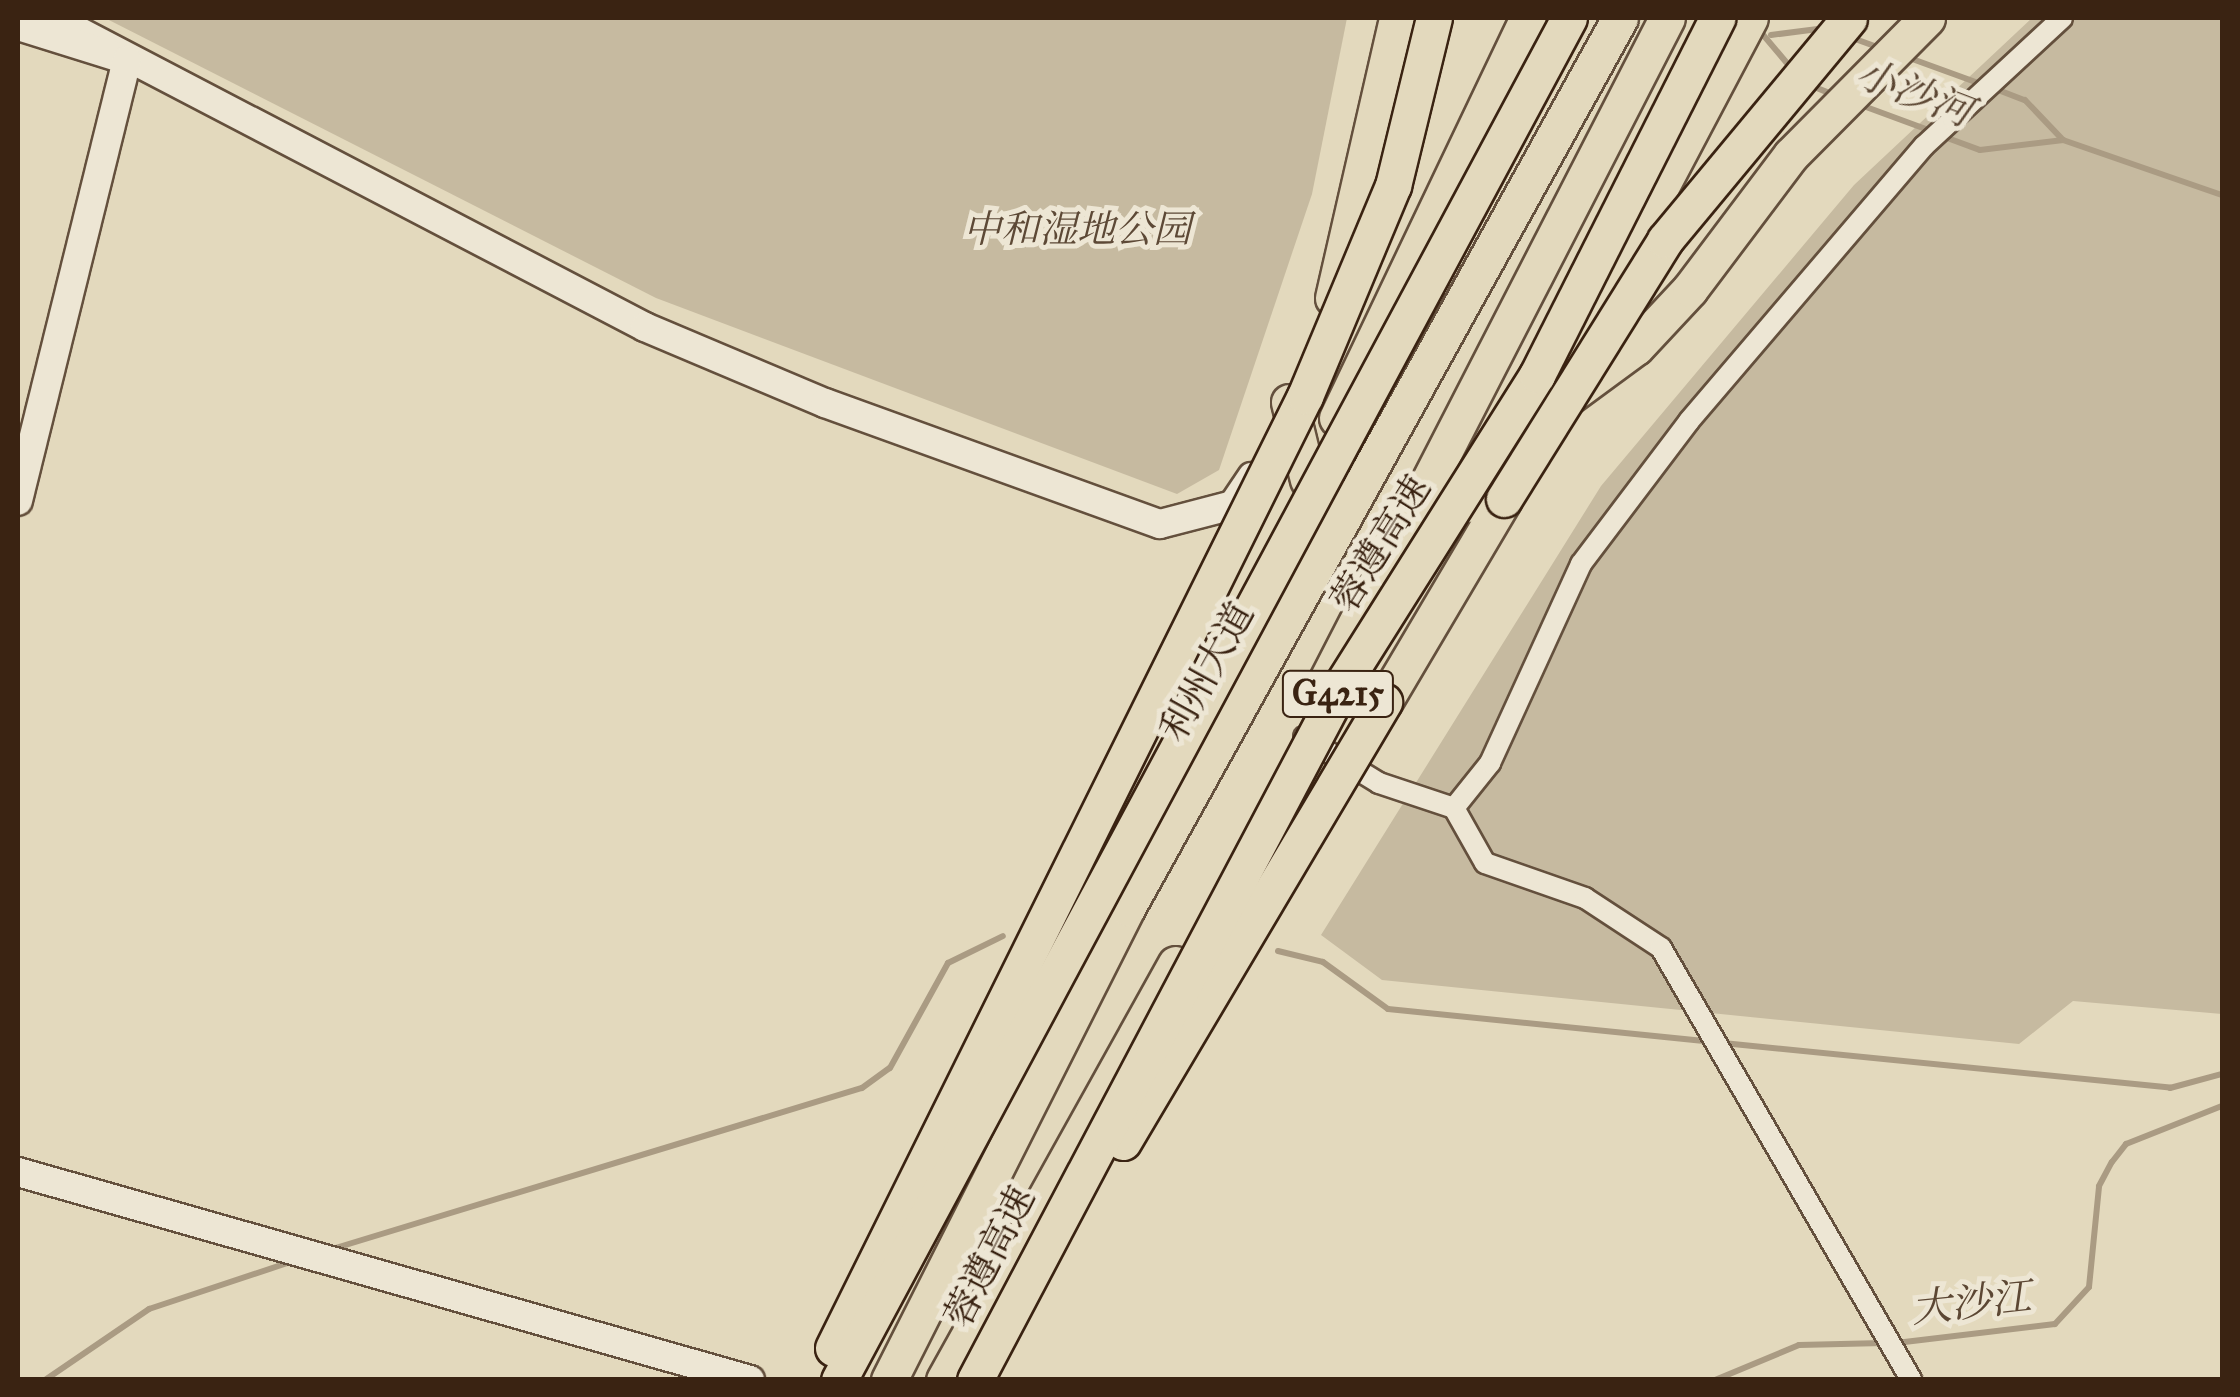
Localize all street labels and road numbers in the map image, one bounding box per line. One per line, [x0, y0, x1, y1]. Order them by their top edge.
street label: 蓉遵高速 [1321, 467, 1441, 621]
street label: 利州大道 [1150, 594, 1264, 750]
road number: G4215 [1280, 664, 1396, 724]
street label: 蓉遵高速 [935, 1179, 1045, 1335]

